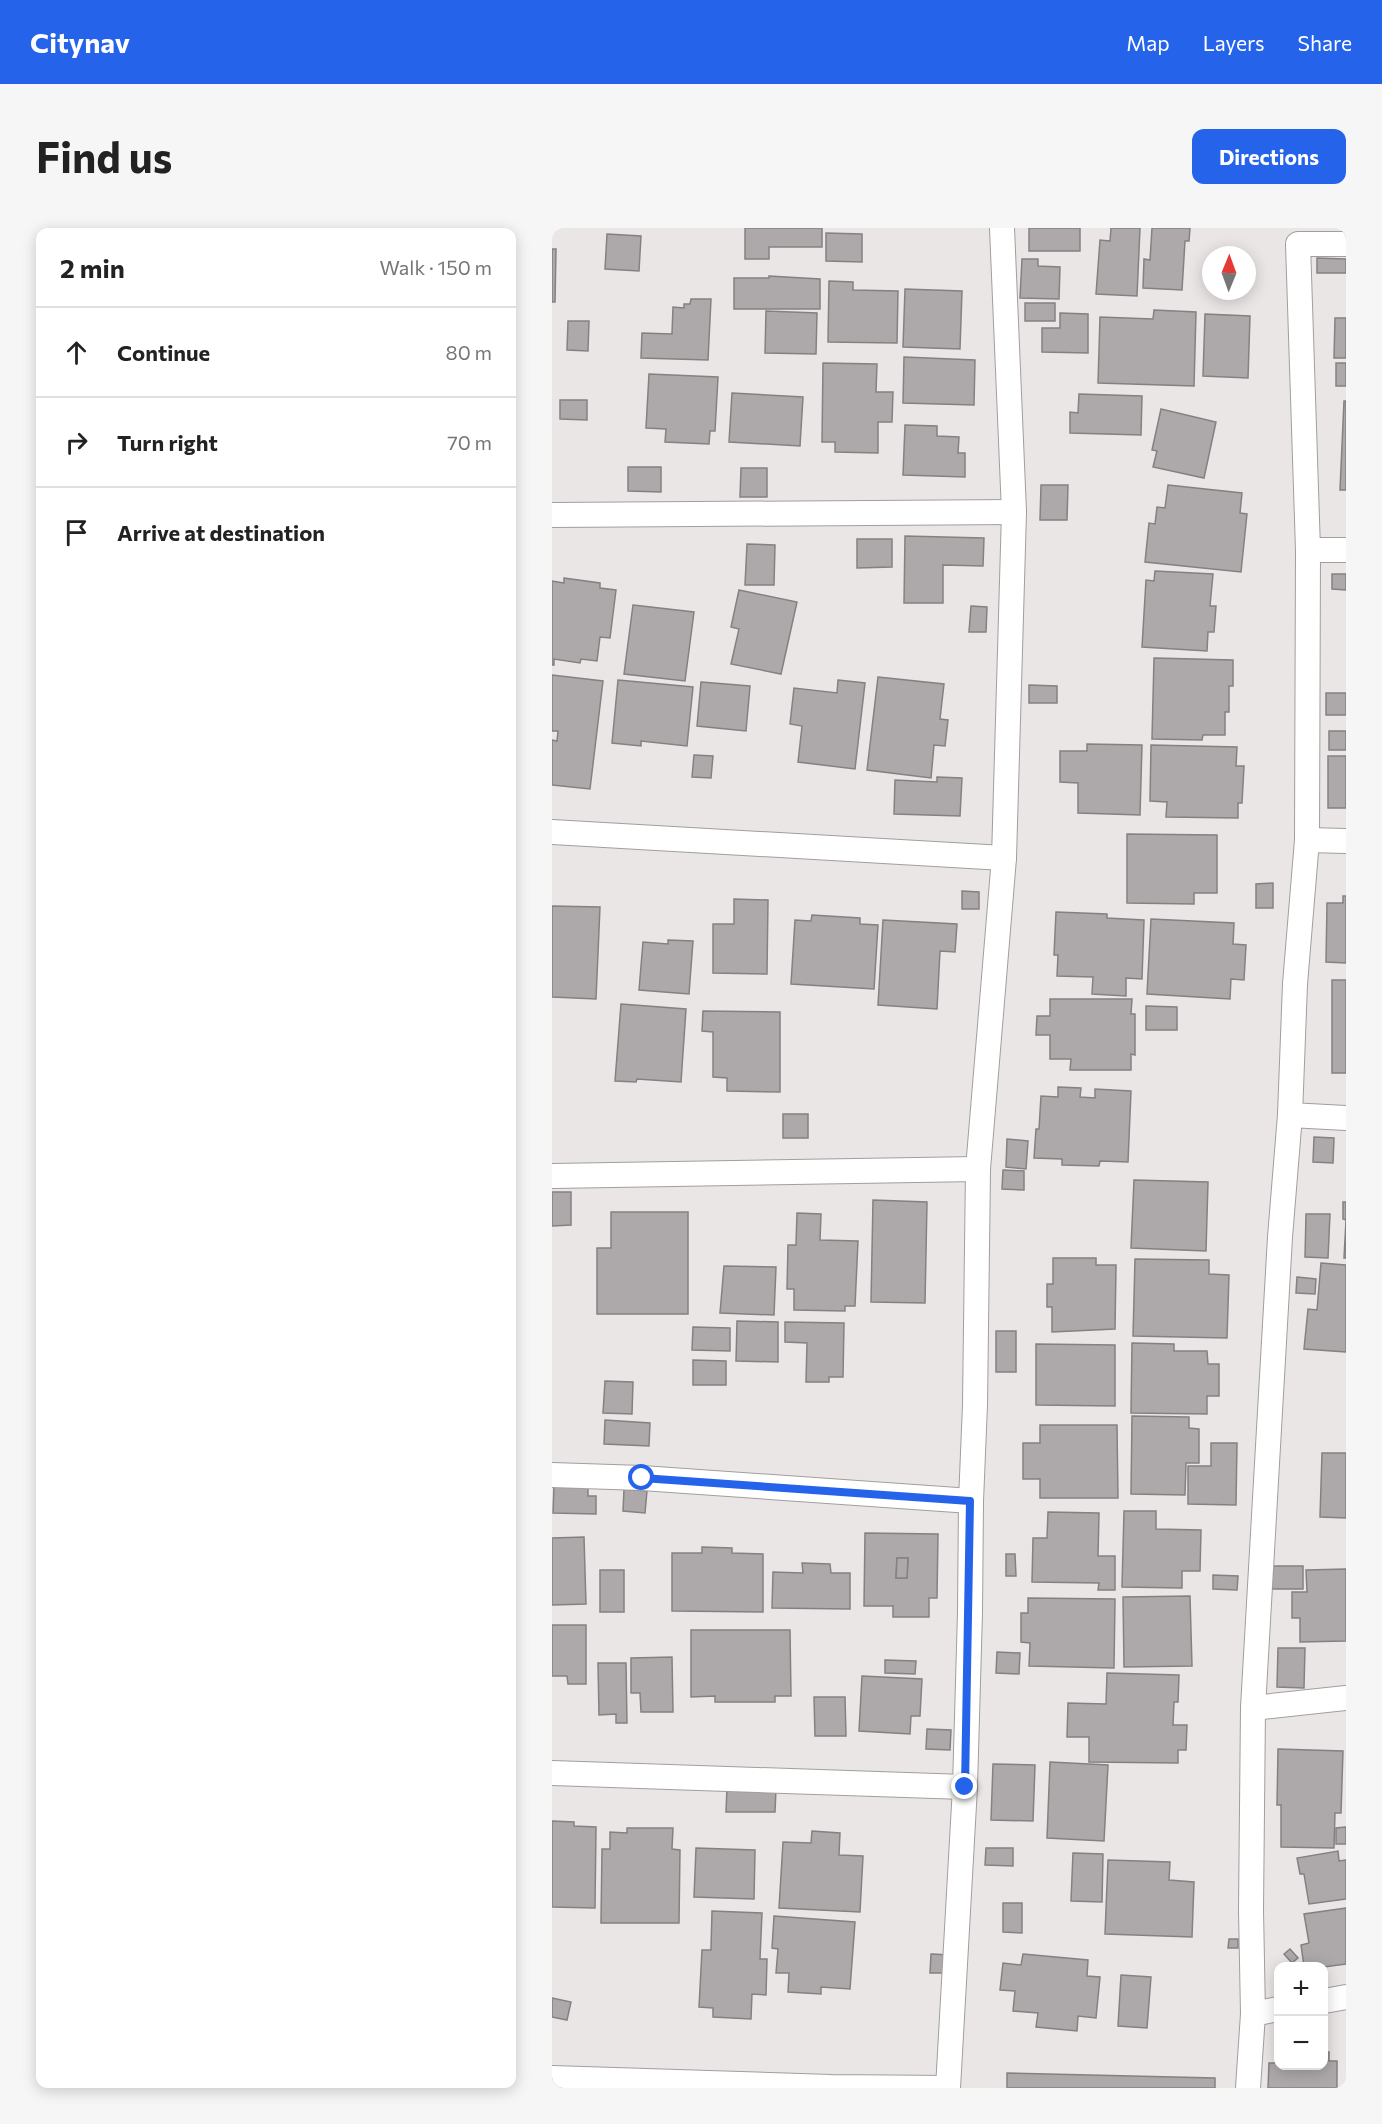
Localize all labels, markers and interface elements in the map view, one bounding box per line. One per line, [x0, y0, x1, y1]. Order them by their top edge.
text: Citynav [30, 25, 130, 59]
text: Map [1126, 30, 1170, 55]
text: Layers [1203, 30, 1265, 55]
text: Share [1298, 30, 1352, 55]
button: Directions [1192, 129, 1346, 184]
text: Find us [36, 130, 172, 182]
north arrow [1202, 246, 1256, 300]
text: 2 min [60, 252, 125, 283]
text: Walk · 150 m [380, 255, 492, 279]
icon: ahead [60, 336, 93, 369]
text: Continue [117, 339, 210, 366]
text: 80 m [446, 340, 492, 364]
icon: right [60, 426, 93, 459]
text: Turn right [117, 429, 218, 456]
text: 70 m [447, 430, 492, 454]
icon: arrive [60, 516, 93, 549]
text: Arrive at destination [117, 519, 325, 546]
route start [628, 1464, 654, 1490]
route end [951, 1773, 977, 1799]
map controls [1274, 1962, 1328, 2070]
button: + [1274, 1962, 1328, 2016]
button: − [1274, 2016, 1328, 2070]

